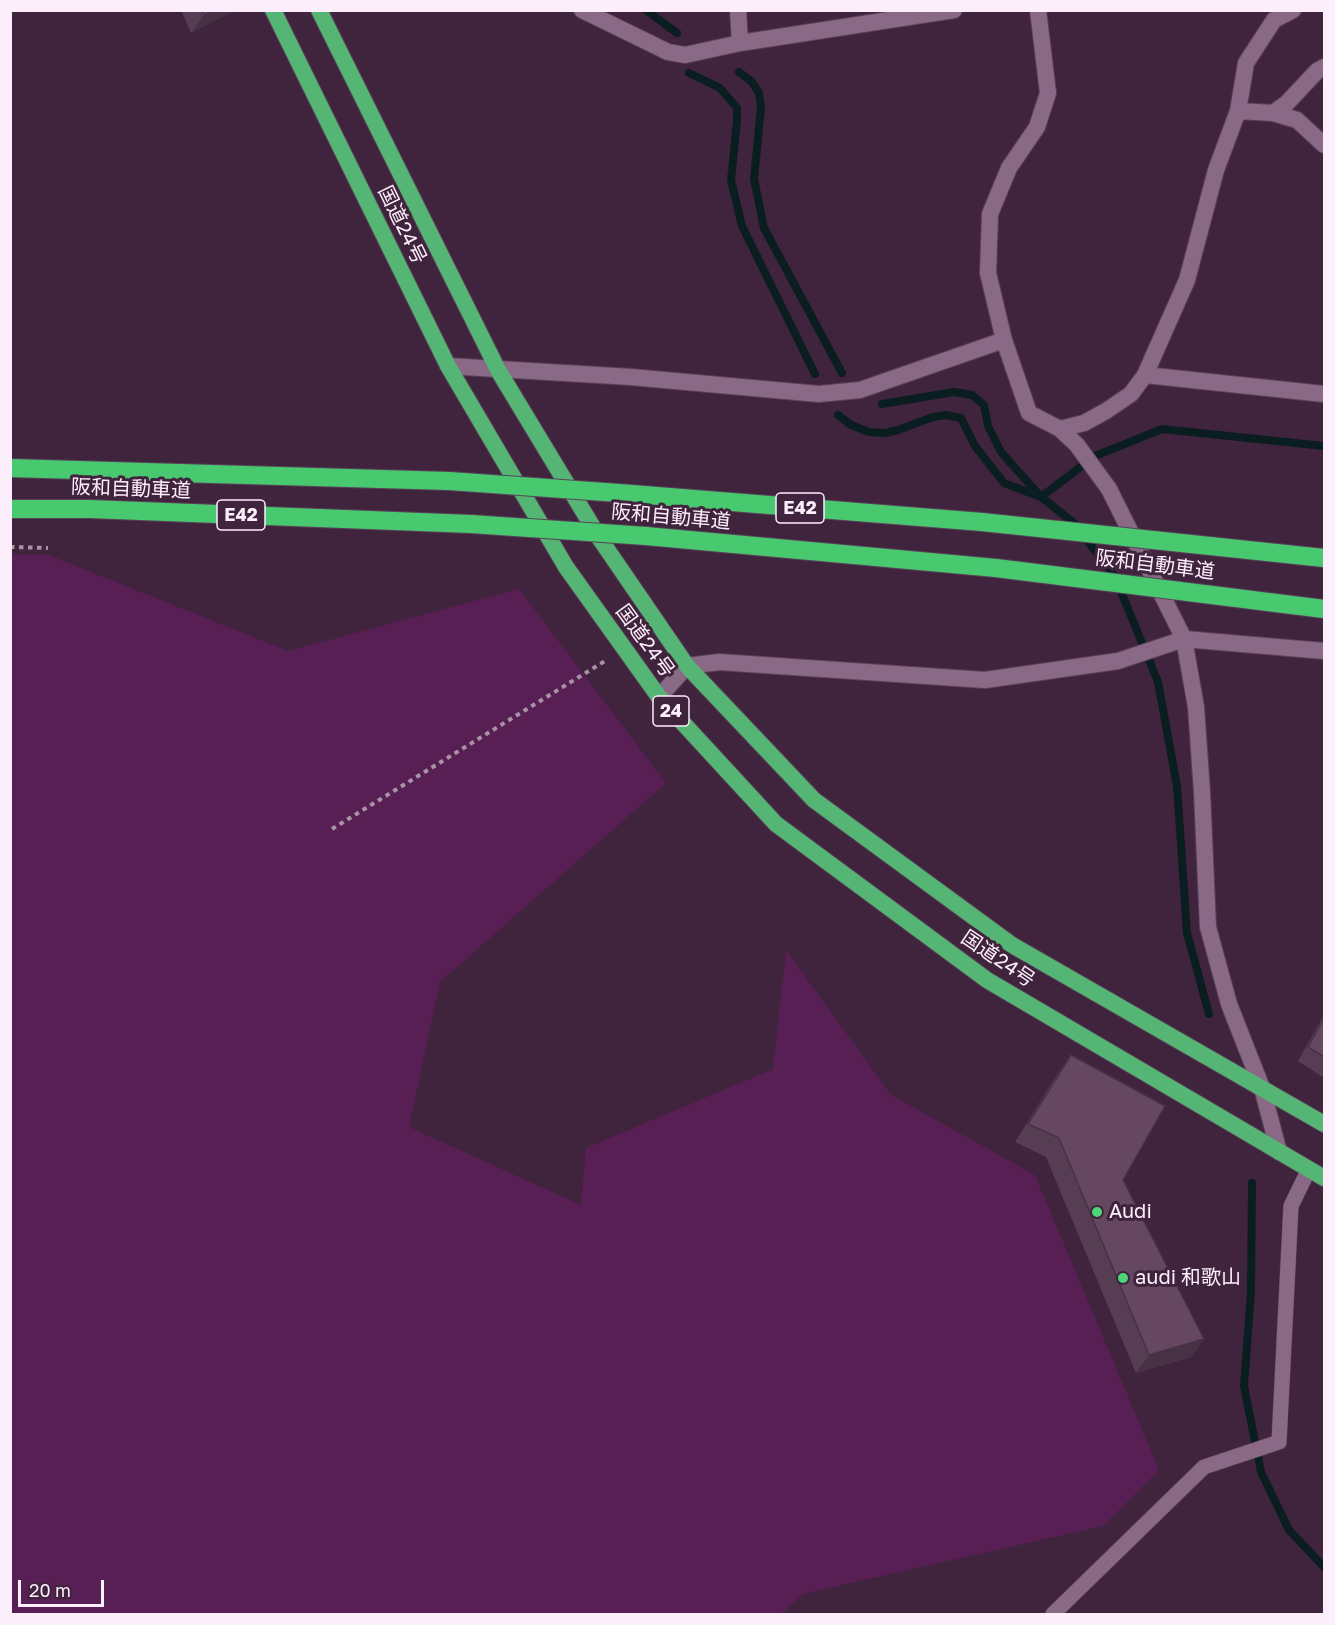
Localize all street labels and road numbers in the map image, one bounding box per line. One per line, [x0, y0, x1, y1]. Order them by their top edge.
street label: 国道24号 [373, 182, 431, 268]
street label: 阪和自動車道 [71, 475, 191, 503]
road number: E42 [776, 493, 824, 523]
road number: E42 [217, 500, 265, 530]
street label: 阪和自動車道 [610, 500, 732, 534]
street label: 阪和自動車道 [1094, 546, 1216, 584]
street label: 国道24号 [611, 600, 679, 682]
road number: 24 [653, 696, 689, 726]
street label: 国道24号 [957, 926, 1039, 992]

